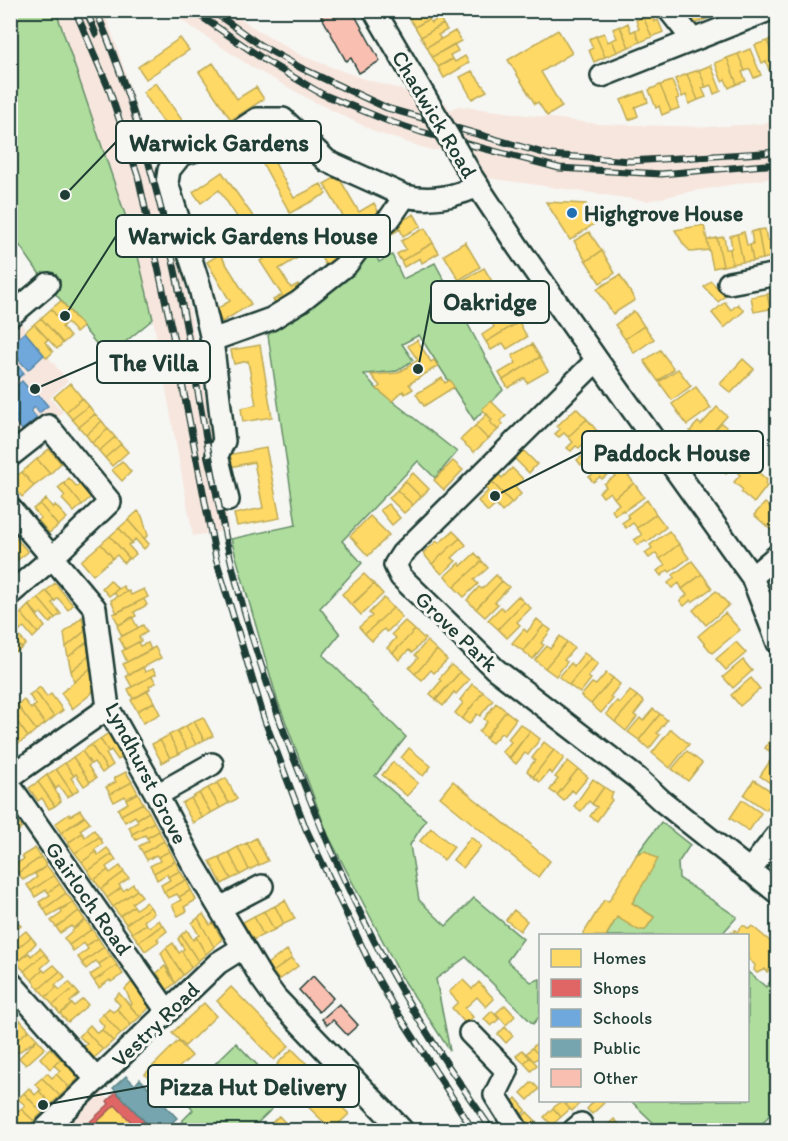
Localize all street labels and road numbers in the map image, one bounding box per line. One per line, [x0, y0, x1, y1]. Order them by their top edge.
street label: Chadwick Road [386, 45, 483, 183]
street label: Grove Park [410, 585, 504, 678]
street label: Lyndhurst Grove [99, 698, 194, 849]
street label: Gairloch Road [40, 836, 138, 960]
street label: Vestry Road [106, 976, 205, 1073]

